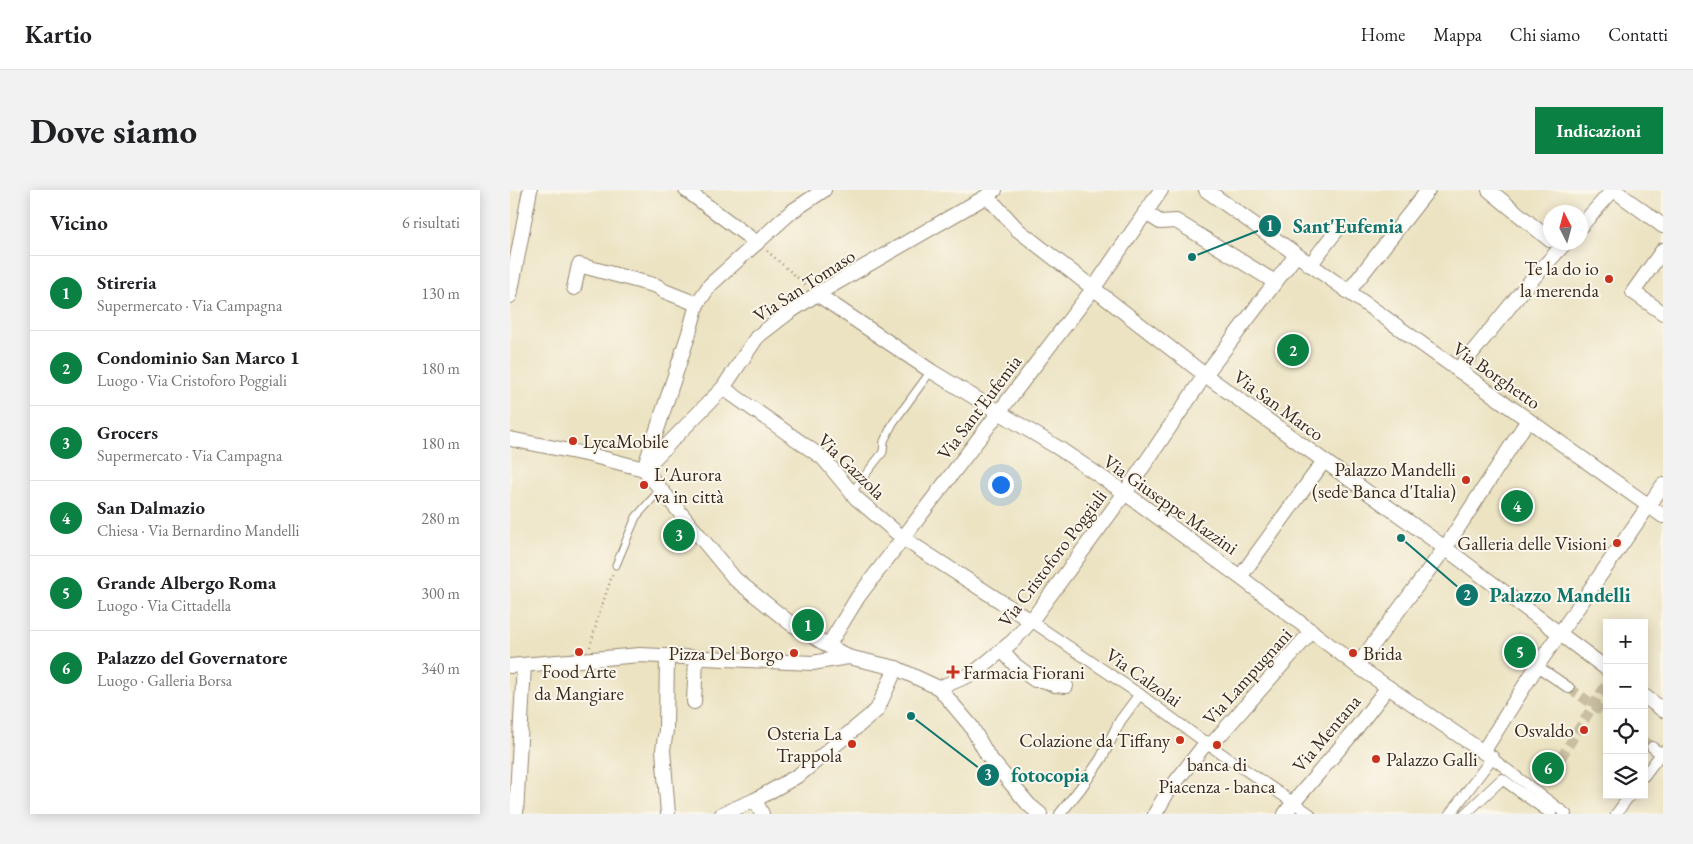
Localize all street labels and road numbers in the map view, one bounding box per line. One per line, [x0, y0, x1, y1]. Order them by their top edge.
street label: Via San Tomaso [749, 243, 860, 328]
street label: Via Borghetto [1448, 336, 1546, 415]
street label: Via Sant'Eufemia [932, 349, 1027, 465]
street label: Via San Marco [1228, 364, 1329, 447]
street label: Via Gazzola [812, 428, 891, 505]
street label: Via Giuseppe Mazzini [1098, 449, 1243, 560]
street label: Via Cristoforo Poggiali [993, 484, 1113, 632]
street label: Via Lampugnani [1197, 622, 1298, 730]
street label: Via Calzolai [1101, 642, 1187, 713]
street label: Via Mentana [1287, 689, 1366, 777]

